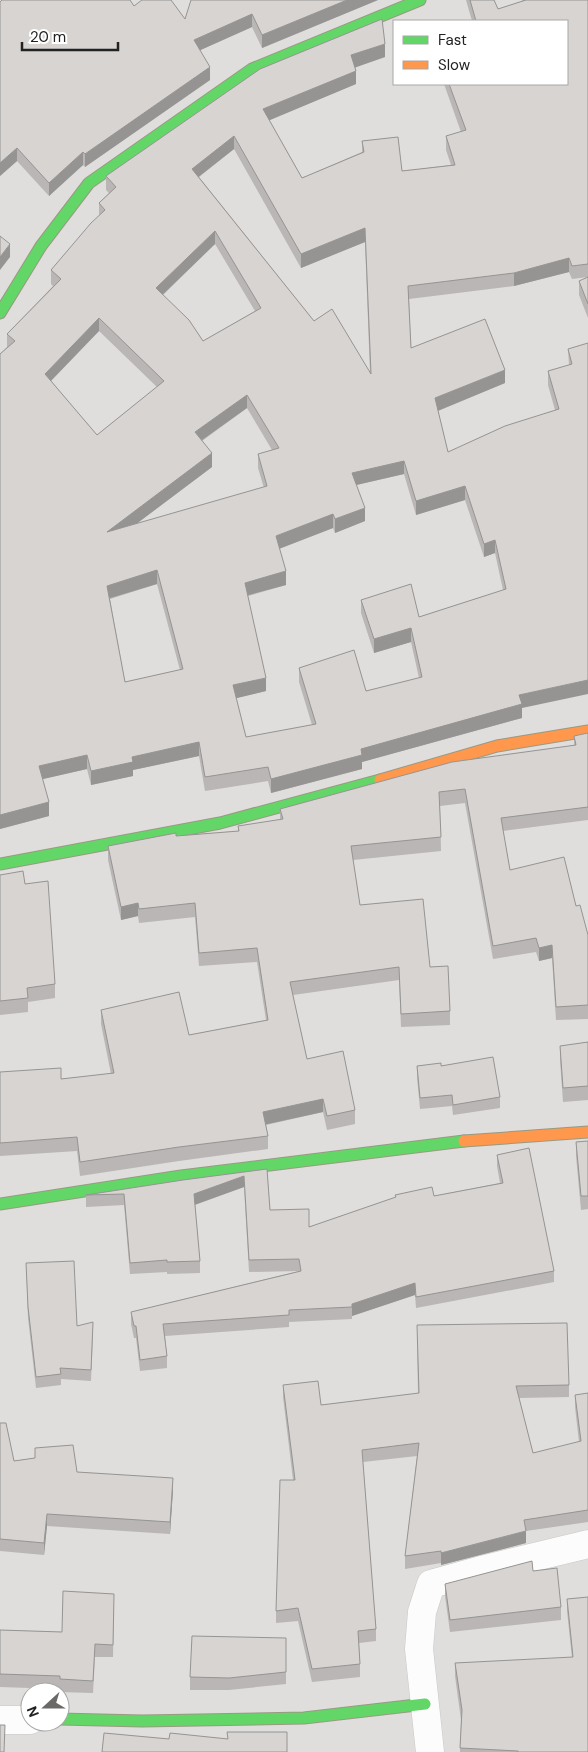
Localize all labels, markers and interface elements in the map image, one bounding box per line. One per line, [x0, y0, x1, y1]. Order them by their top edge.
scale bar [22, 20, 119, 52]
legend [393, 20, 568, 85]
text: 20 m [30, 27, 66, 47]
text: Fast [438, 30, 467, 50]
text: Slow [438, 55, 471, 75]
north arrow [20, 1682, 70, 1732]
text: N [23, 1704, 43, 1720]

